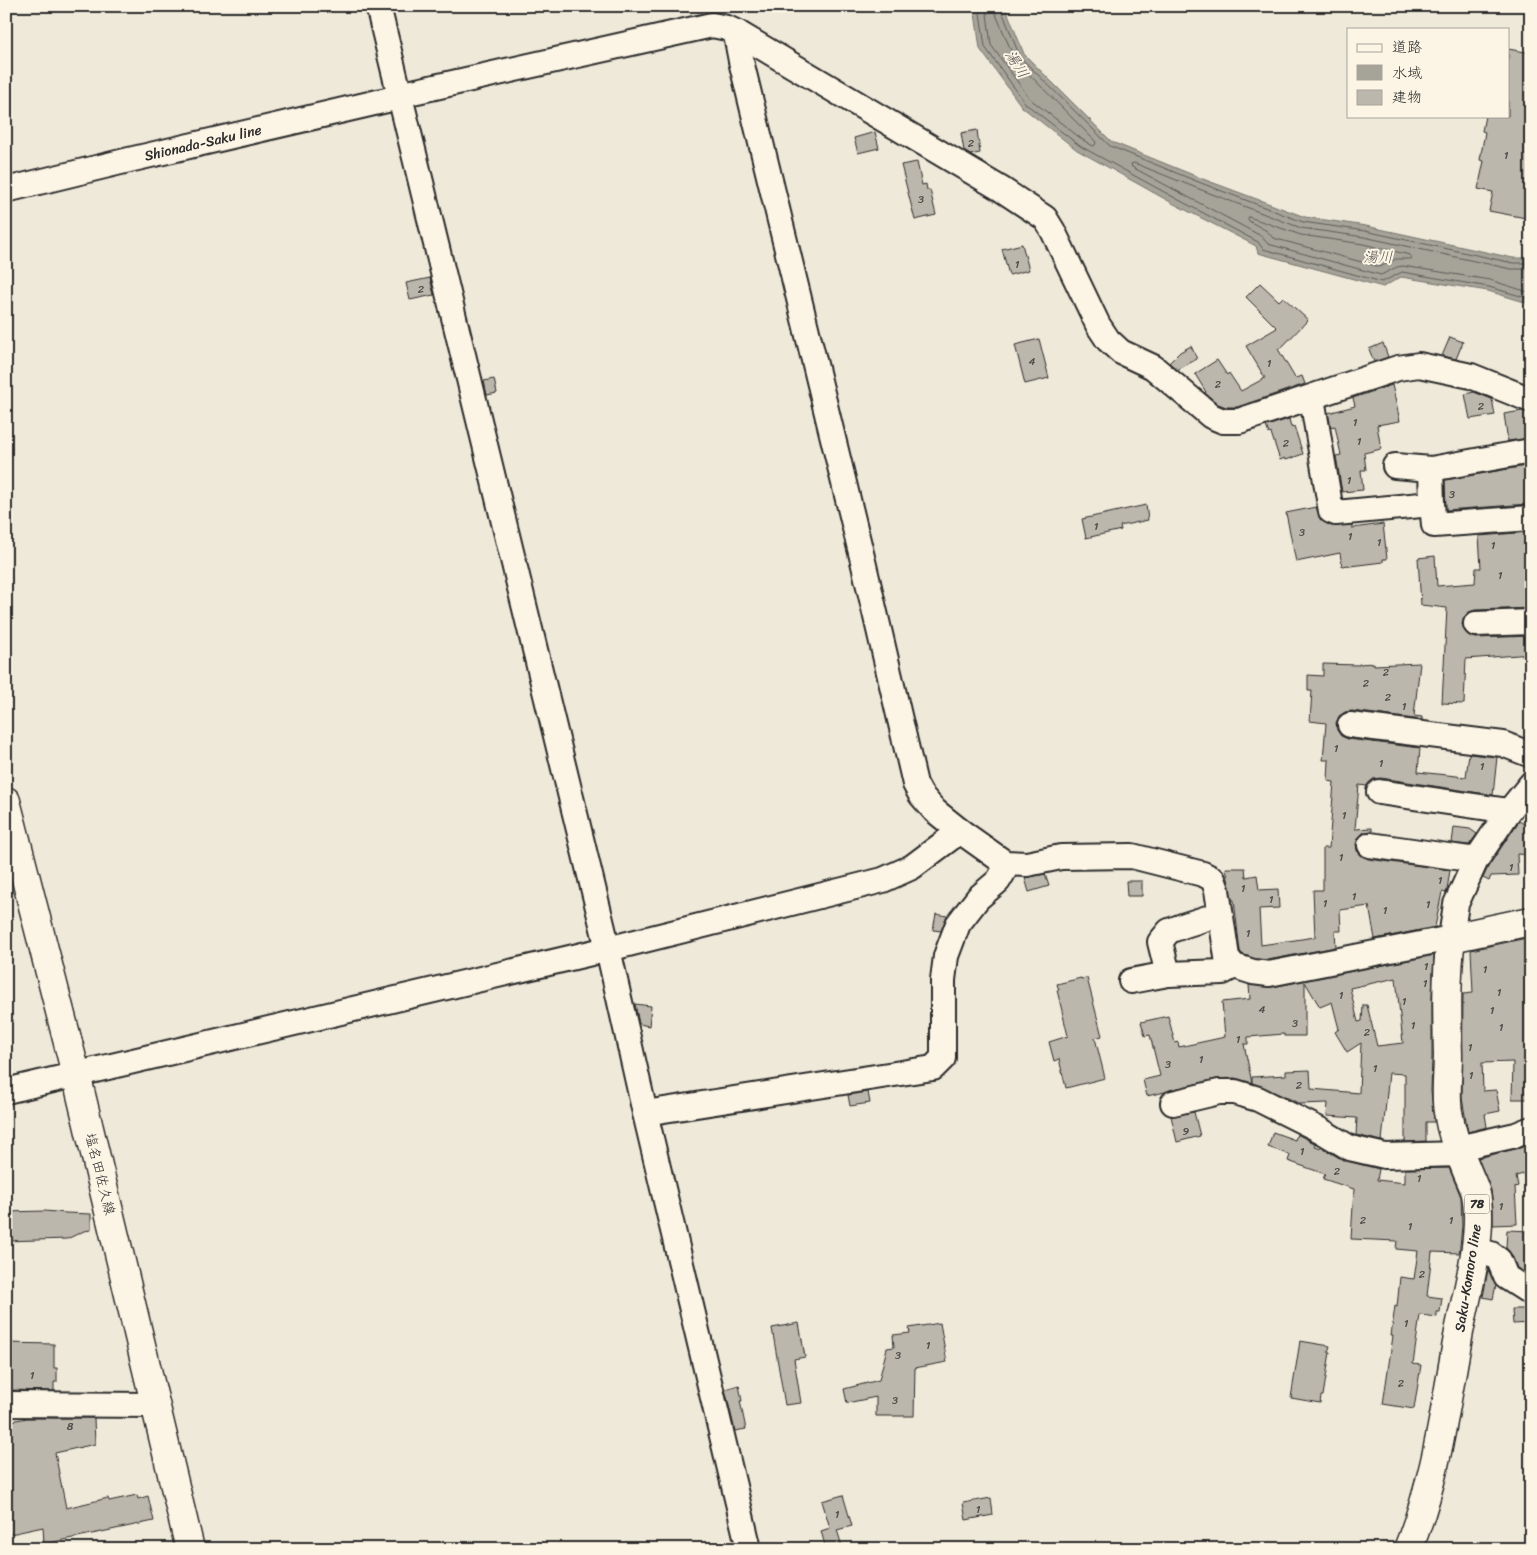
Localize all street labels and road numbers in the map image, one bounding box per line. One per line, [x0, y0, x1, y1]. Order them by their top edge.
street label: Shionada-Saku line [142, 117, 264, 169]
street label: 塩名田佐久線 [78, 1130, 122, 1218]
road number: 78 [1464, 1194, 1490, 1214]
street label: Saku-Komoro line [1447, 1222, 1489, 1334]

